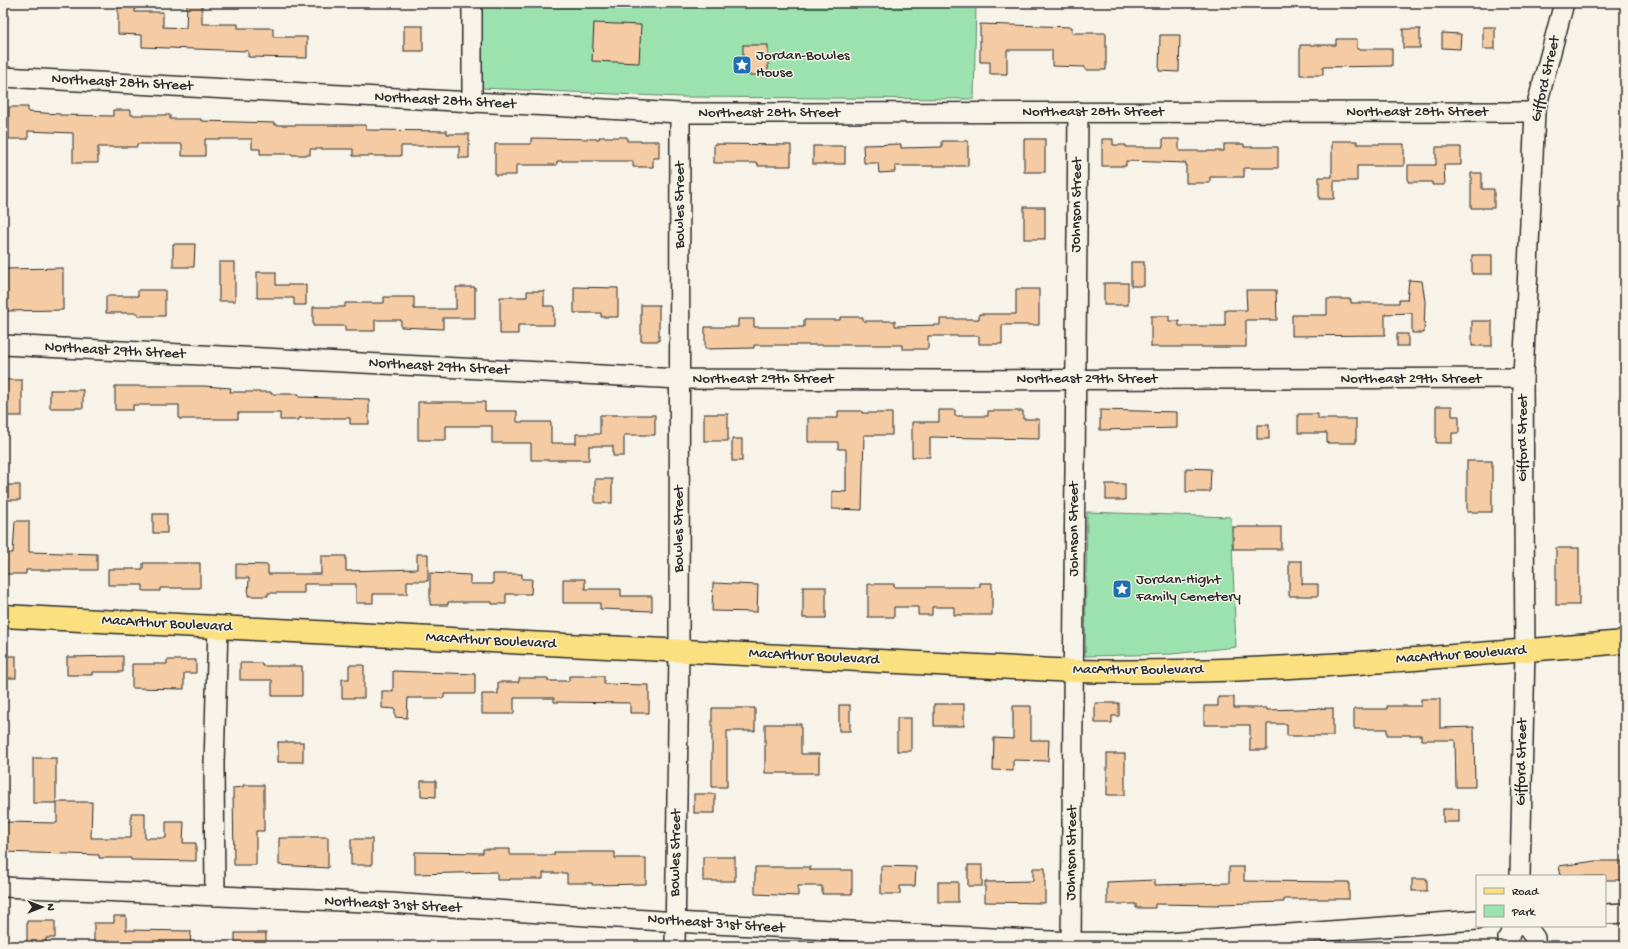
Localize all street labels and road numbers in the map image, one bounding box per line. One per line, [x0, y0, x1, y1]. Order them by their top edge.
street label: Gifford Street [1527, 33, 1565, 124]
street label: Northeast 28th Street [51, 70, 195, 96]
street label: Northeast 28th Street [374, 88, 518, 114]
street label: Northeast 28th Street [1022, 103, 1166, 121]
street label: Northeast 28th Street [1346, 103, 1490, 121]
street label: Northeast 28th Street [698, 104, 842, 122]
street label: Johnson Street [1067, 156, 1087, 253]
street label: Bowles Street [671, 160, 689, 250]
street label: Northeast 29th Street [44, 338, 188, 364]
street label: Northeast 29th Street [368, 354, 512, 380]
street label: Northeast 29th Street [693, 370, 835, 388]
street label: Northeast 29th Street [1017, 370, 1159, 388]
street label: Northeast 29th Street [1341, 370, 1483, 388]
street label: Gifford Street [1514, 392, 1532, 482]
street label: Johnson Street [1065, 480, 1083, 576]
street label: Bowles Street [670, 484, 688, 574]
street label: MacArthur Boulevard [101, 612, 234, 636]
street label: MacArthur Boulevard [425, 629, 558, 653]
street label: MacArthur Boulevard [1395, 641, 1528, 669]
street label: MacArthur Boulevard [748, 645, 881, 669]
street label: MacArthur Boulevard [1073, 661, 1205, 679]
street label: Gifford Street [1512, 716, 1532, 806]
street label: Johnson Street [1062, 804, 1082, 901]
street label: Bowles Street [666, 807, 686, 898]
street label: Northeast 31st Street [324, 892, 464, 918]
street label: Northeast 31st Street [647, 910, 787, 938]

